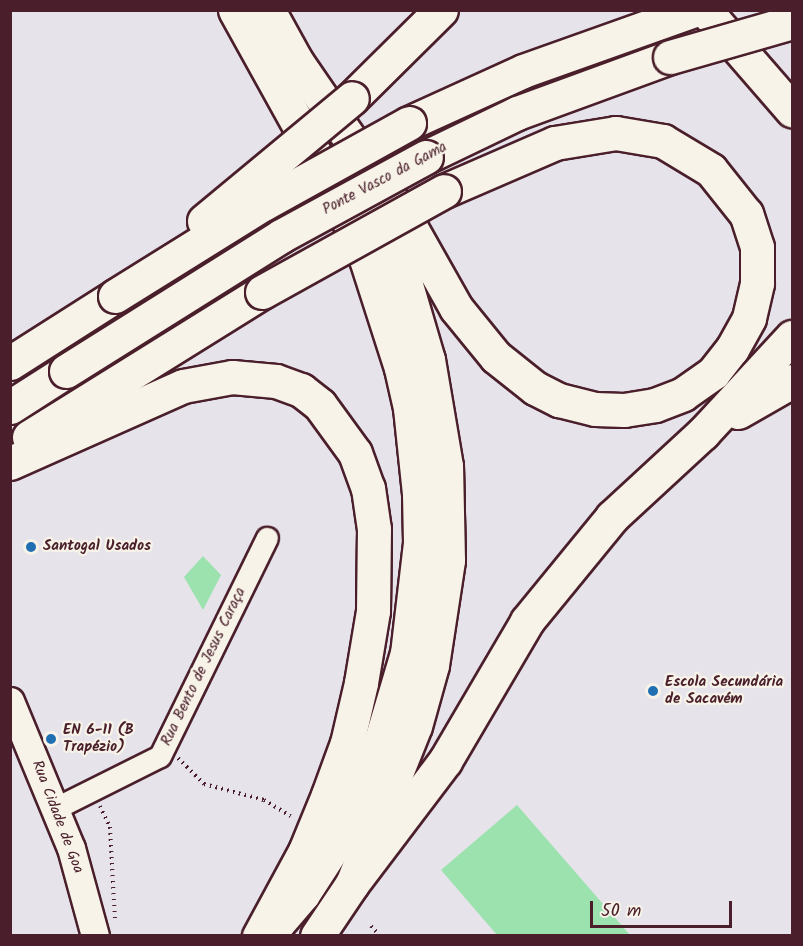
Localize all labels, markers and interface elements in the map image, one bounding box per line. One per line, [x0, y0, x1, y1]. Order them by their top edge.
street label: Ponte Vasco da Gama [320, 139, 450, 219]
place label: Santogal Usados [43, 538, 151, 556]
marker: Santogal Usados [24, 540, 38, 554]
street label: Rua Bento de Jesus Caraça [158, 585, 250, 749]
place label: Escola Secundária de Sacavém [665, 673, 783, 708]
marker: Escola Secundária de Sacavém [646, 684, 660, 698]
place label: EN 6-11 (B Trapézio) [63, 721, 134, 756]
marker: EN 6-11 (B Trapézio) [44, 732, 58, 746]
street label: Rua Cidade de Goa [27, 758, 87, 876]
scale bar [593, 889, 736, 927]
text: 50 m [601, 897, 641, 926]

